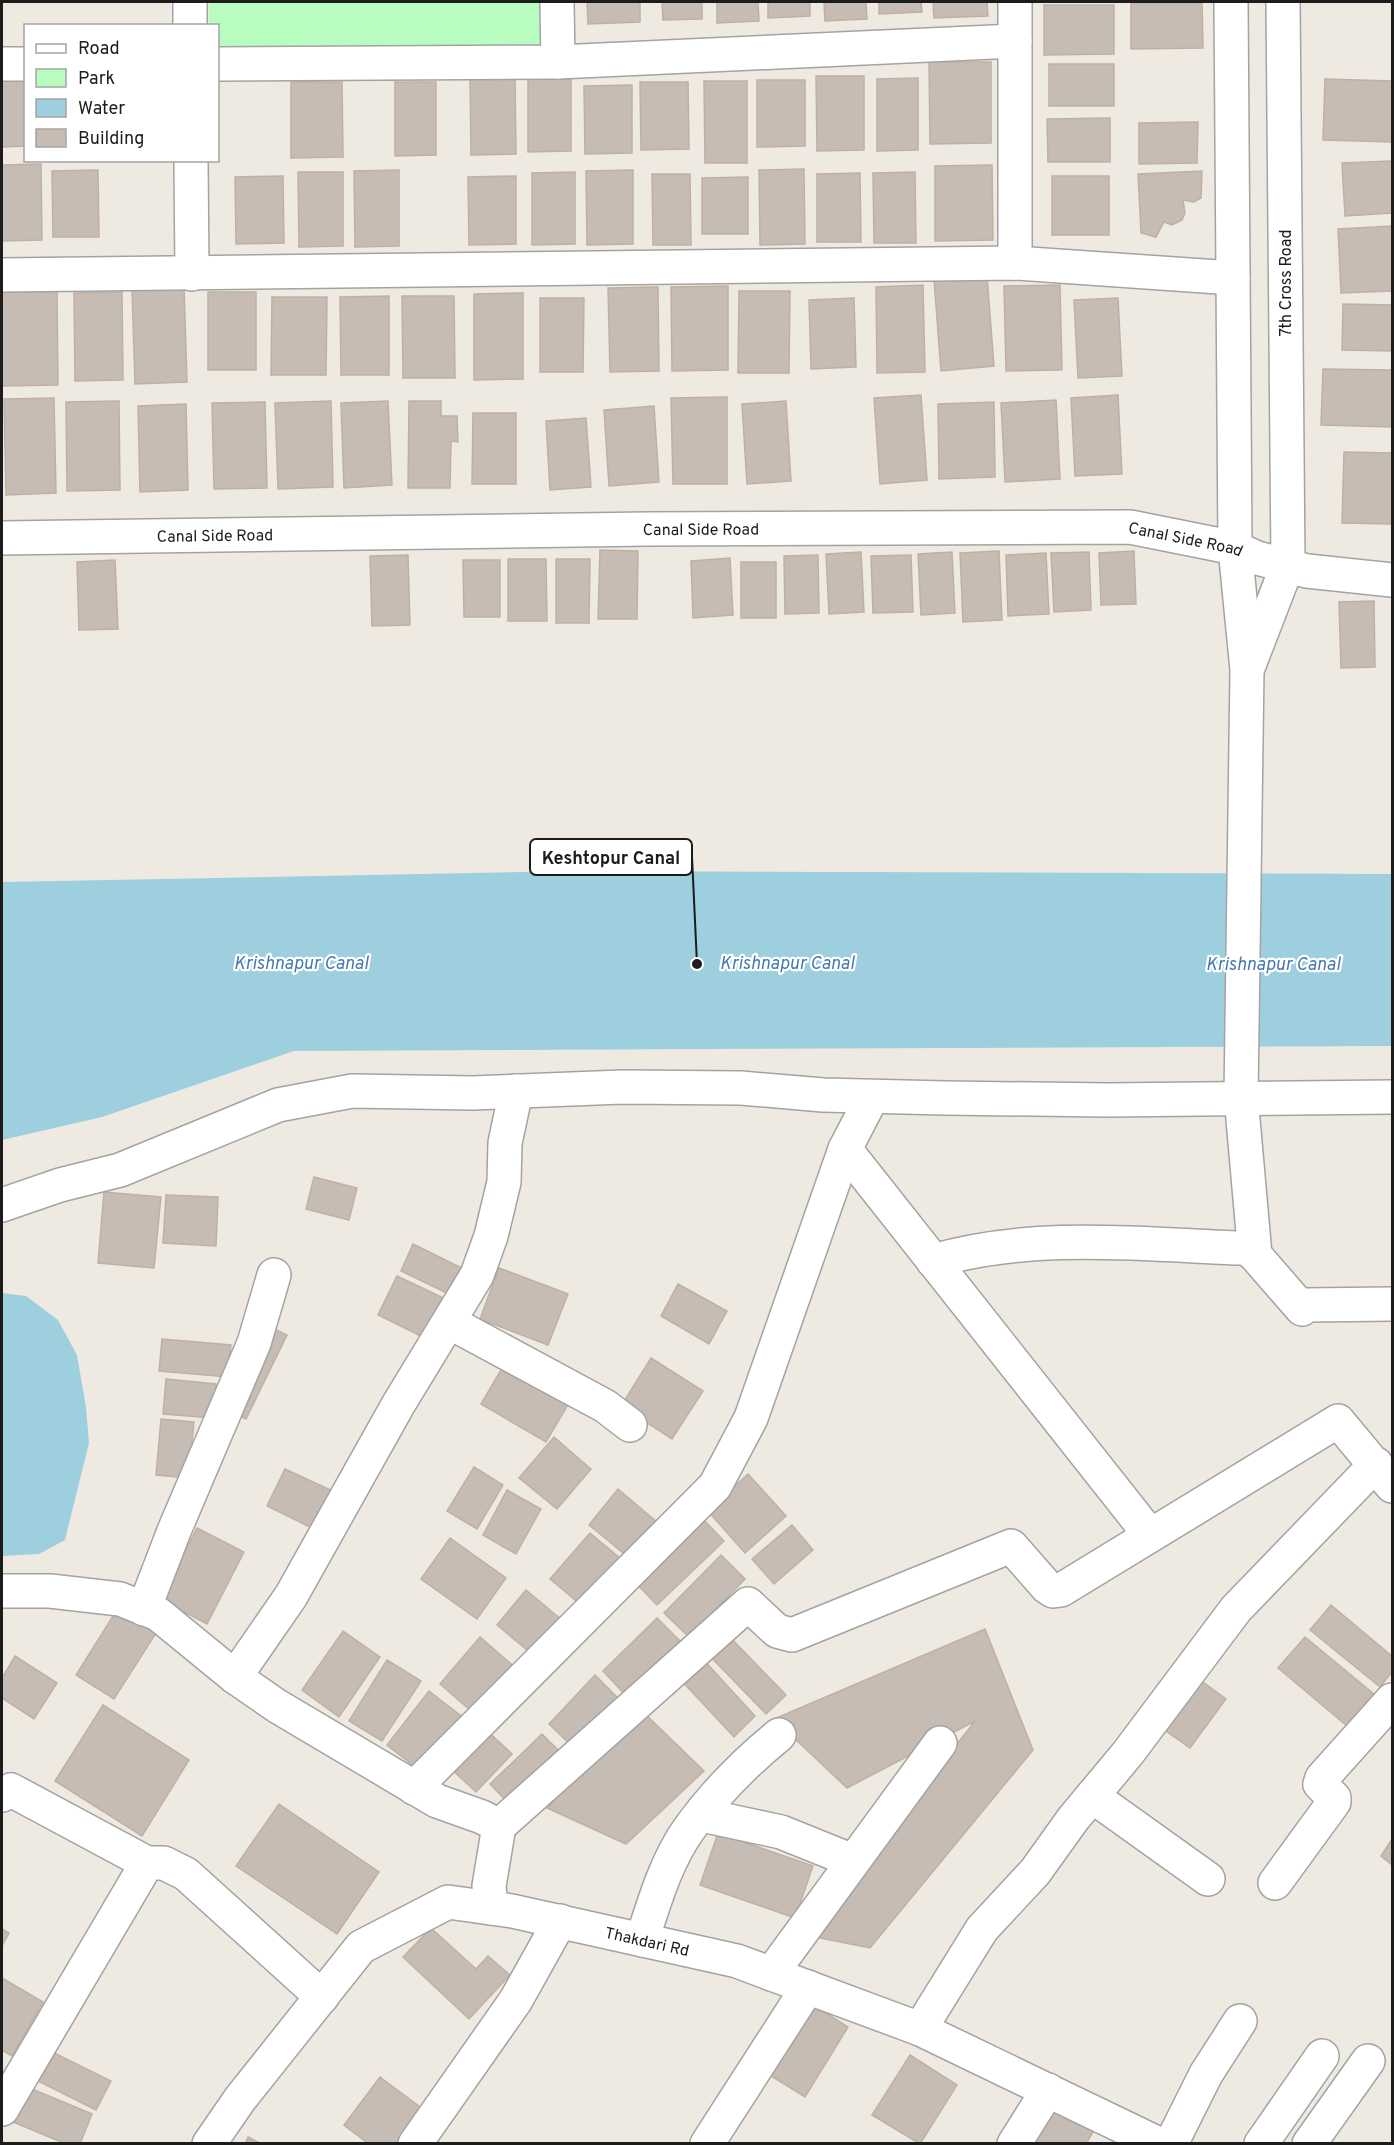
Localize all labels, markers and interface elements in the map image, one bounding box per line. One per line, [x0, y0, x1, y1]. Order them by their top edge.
legend [24, 24, 219, 162]
text: Road [78, 38, 120, 61]
text: Park [78, 68, 115, 91]
text: Water [78, 98, 125, 121]
text: Building [78, 128, 144, 151]
street label: 7th Cross Road [1277, 229, 1297, 337]
street label: Canal Side Road [1126, 519, 1246, 562]
street label: Canal Side Road [643, 521, 759, 541]
street label: Canal Side Road [157, 526, 273, 548]
callout: Keshtopur Canal [530, 839, 692, 875]
text: Keshtopur Canal [542, 848, 680, 871]
water label: Krishnapur Canal [234, 953, 370, 976]
water label: Krishnapur Canal [720, 953, 856, 976]
water label: Krishnapur Canal [1206, 954, 1342, 977]
street label: Thakdari Rd [603, 1924, 691, 1962]

